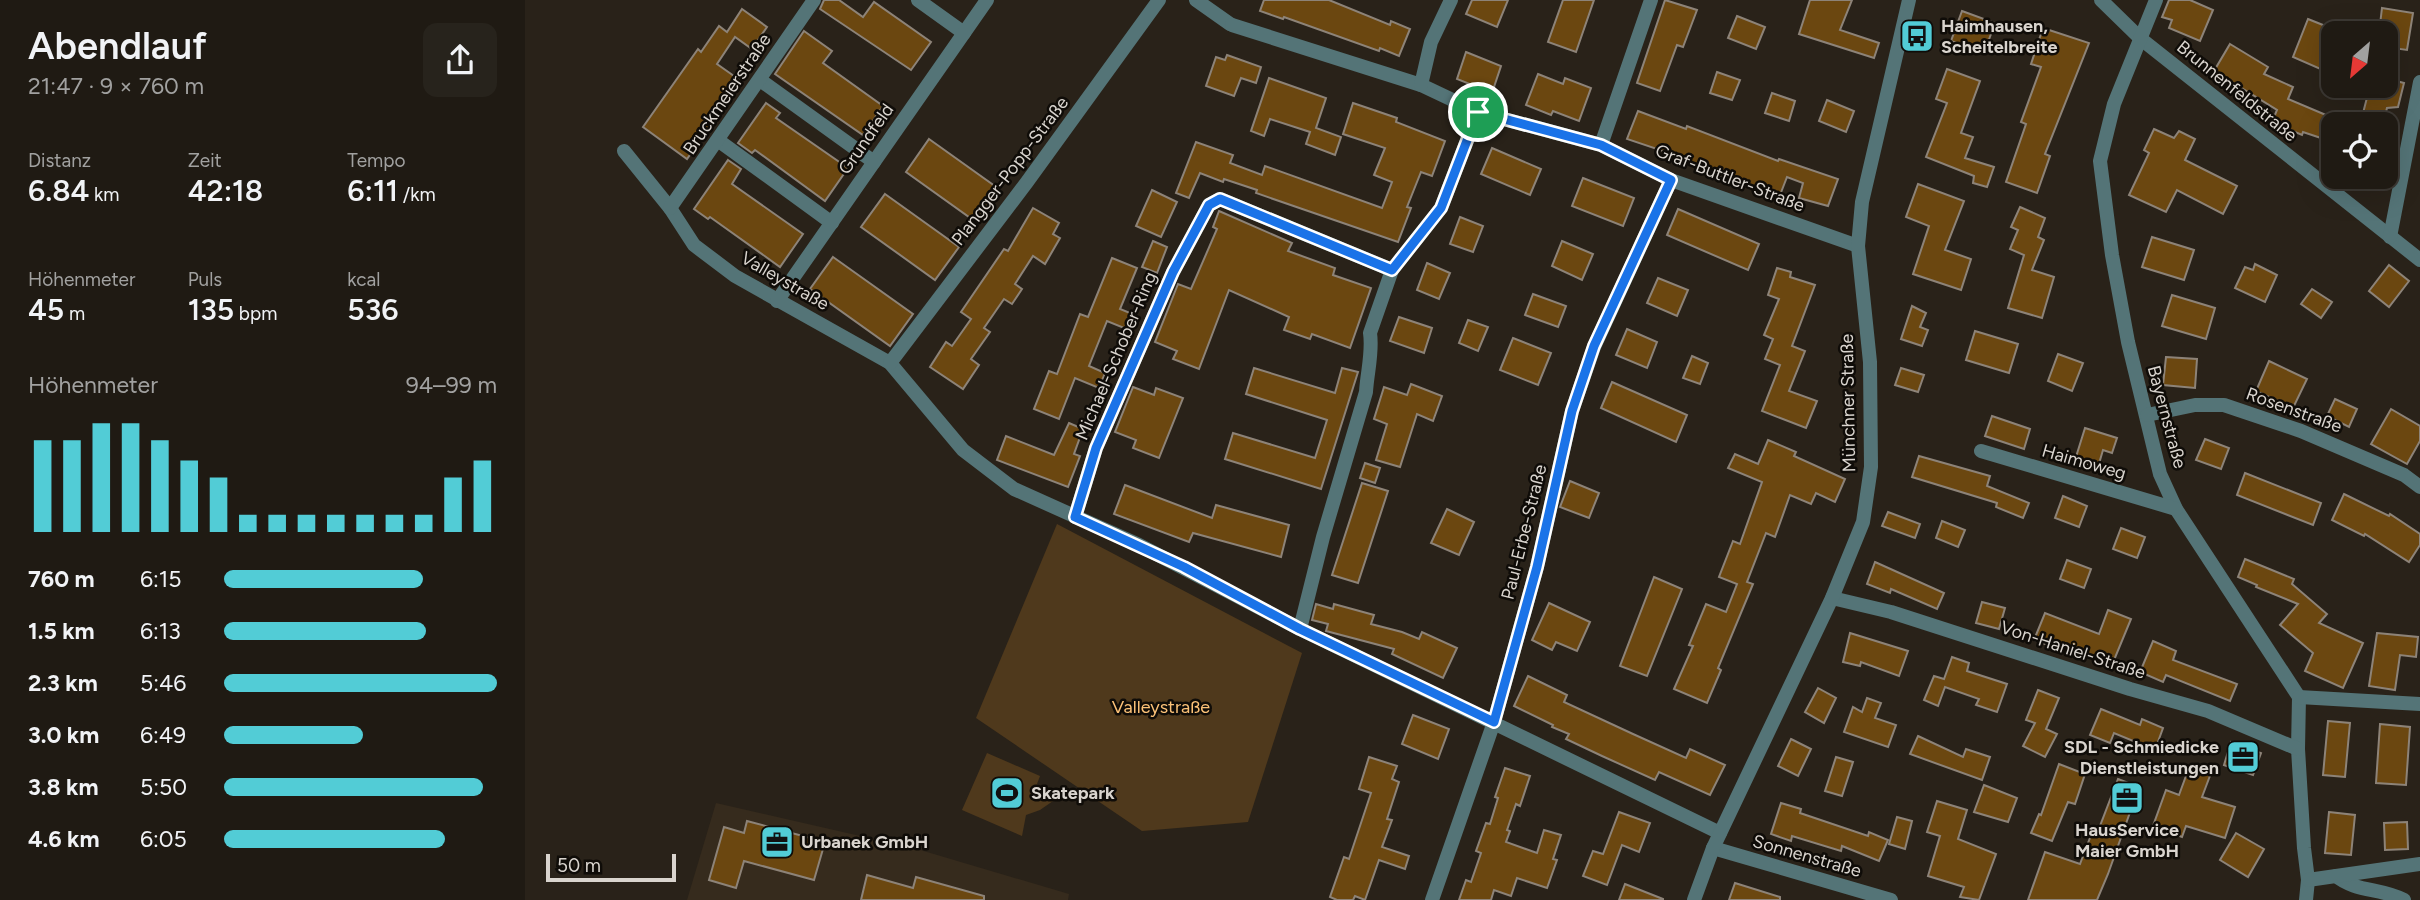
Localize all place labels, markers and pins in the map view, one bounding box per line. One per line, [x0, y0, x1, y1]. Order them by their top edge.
place label: Haimhausen, Scheitelbreite [1941, 15, 2057, 58]
bus stop icon: Haimhausen, Scheitelbreite [1898, 17, 1936, 55]
pin [1448, 82, 1508, 142]
place label: SDL - Schmiedicke Dienstleistungen [2064, 736, 2219, 779]
office icon: SDL - Schmiedicke Dienstleistungen [2224, 738, 2262, 776]
sports icon: Skatepark [988, 774, 1026, 812]
office icon: HausService Maier GmbH [2108, 779, 2146, 817]
place label: Skatepark [1031, 782, 1115, 804]
place label: HausService Maier GmbH [2075, 819, 2179, 862]
office icon: Urbanek GmbH [758, 823, 796, 861]
place label: Urbanek GmbH [801, 831, 928, 853]

